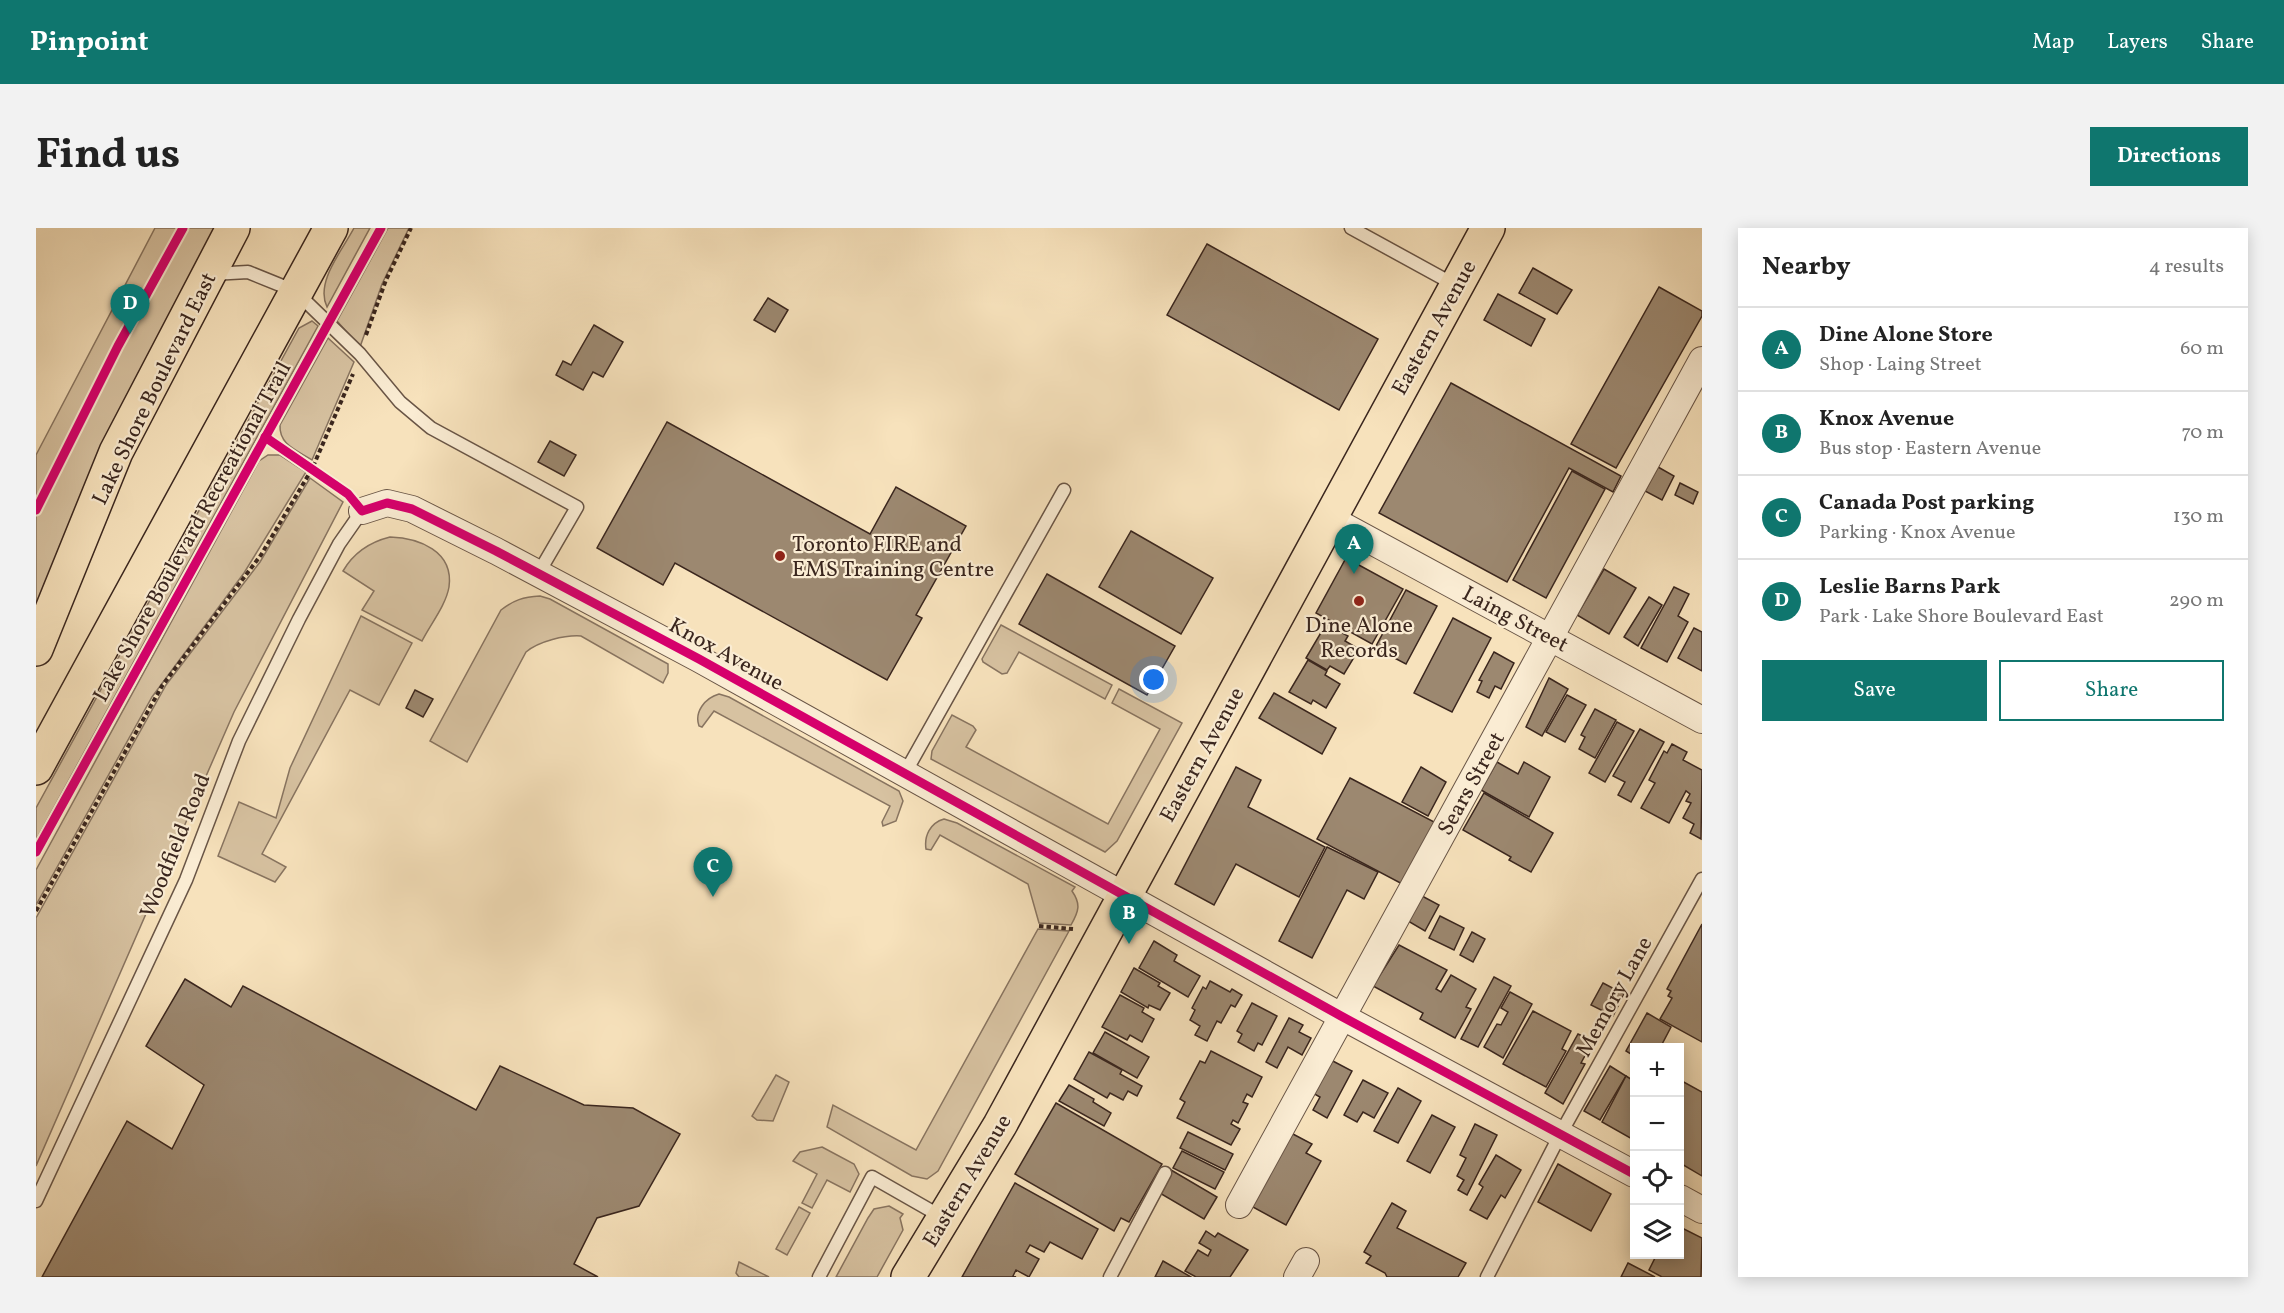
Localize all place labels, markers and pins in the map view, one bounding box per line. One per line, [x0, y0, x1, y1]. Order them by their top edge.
pin: D [110, 285, 149, 334]
pin: A [1334, 524, 1374, 574]
place label: Toronto FIRE and EMS Training Centre [792, 530, 994, 586]
marker: Toronto FIRE and EMS Training Centre [773, 549, 787, 563]
marker: Dine Alone Records [1352, 594, 1366, 608]
place label: Dine Alone Records [1305, 611, 1413, 667]
pin: C [694, 848, 732, 897]
pin: B [1110, 894, 1148, 944]

